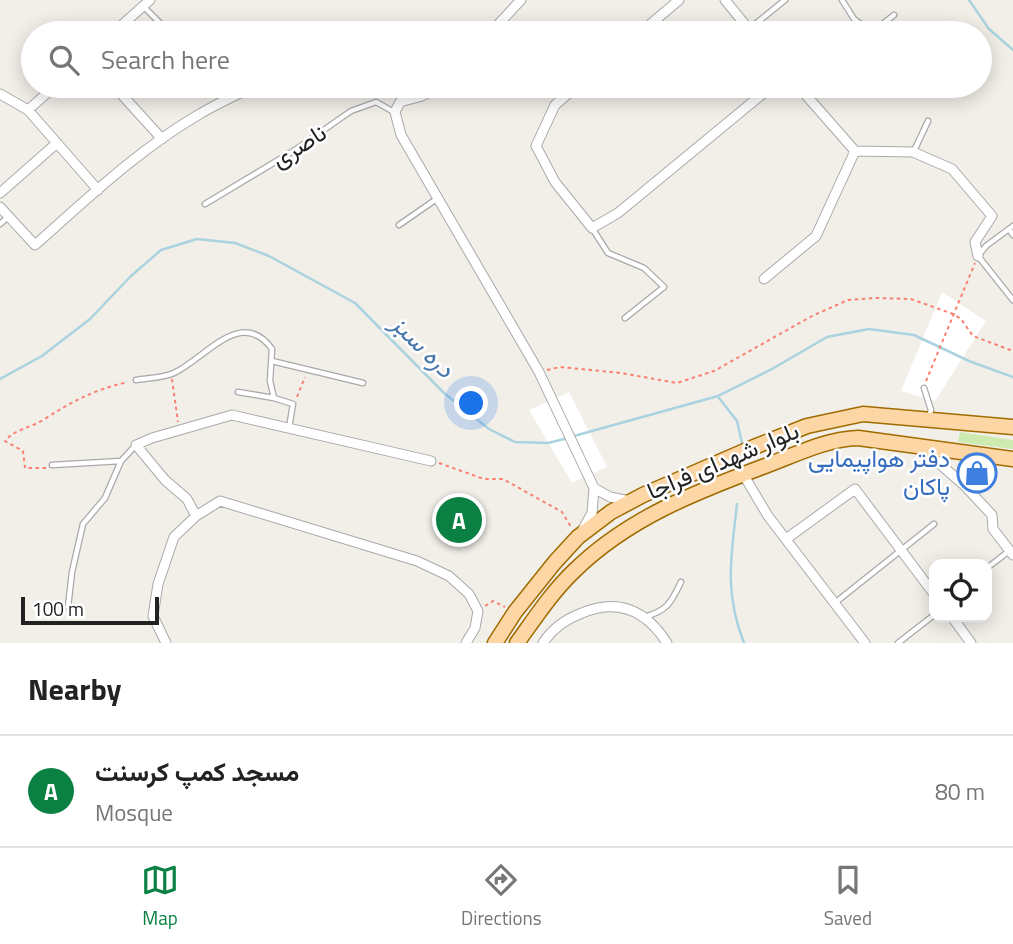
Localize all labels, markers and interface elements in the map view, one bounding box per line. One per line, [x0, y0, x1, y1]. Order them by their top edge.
search box [21, 21, 992, 98]
text: Search here [101, 40, 230, 79]
icon: search [45, 41, 83, 79]
street label: ناصری [264, 114, 333, 176]
water label: دره سبز [381, 303, 465, 387]
your location [454, 386, 488, 420]
street label: بلوار شهدای فراجا [641, 412, 804, 508]
place label: دفتر هواپیمایی پاکان [808, 440, 950, 504]
shop icon: دفتر هواپیمایی پاکان [956, 452, 998, 494]
pin: A [436, 494, 482, 546]
map controls [929, 559, 992, 622]
button: locate [929, 559, 992, 622]
scale bar [21, 594, 159, 626]
text: 100 m [32, 594, 84, 623]
text: Nearby [28, 666, 121, 712]
text: مسجد کمپ کرسنت [95, 752, 299, 791]
text: A [44, 774, 58, 809]
text: 80 m [935, 774, 985, 809]
text: Mosque [95, 795, 173, 830]
tab: Map [141, 861, 179, 932]
tab: Directions [461, 861, 542, 932]
tab: Saved [824, 861, 872, 932]

